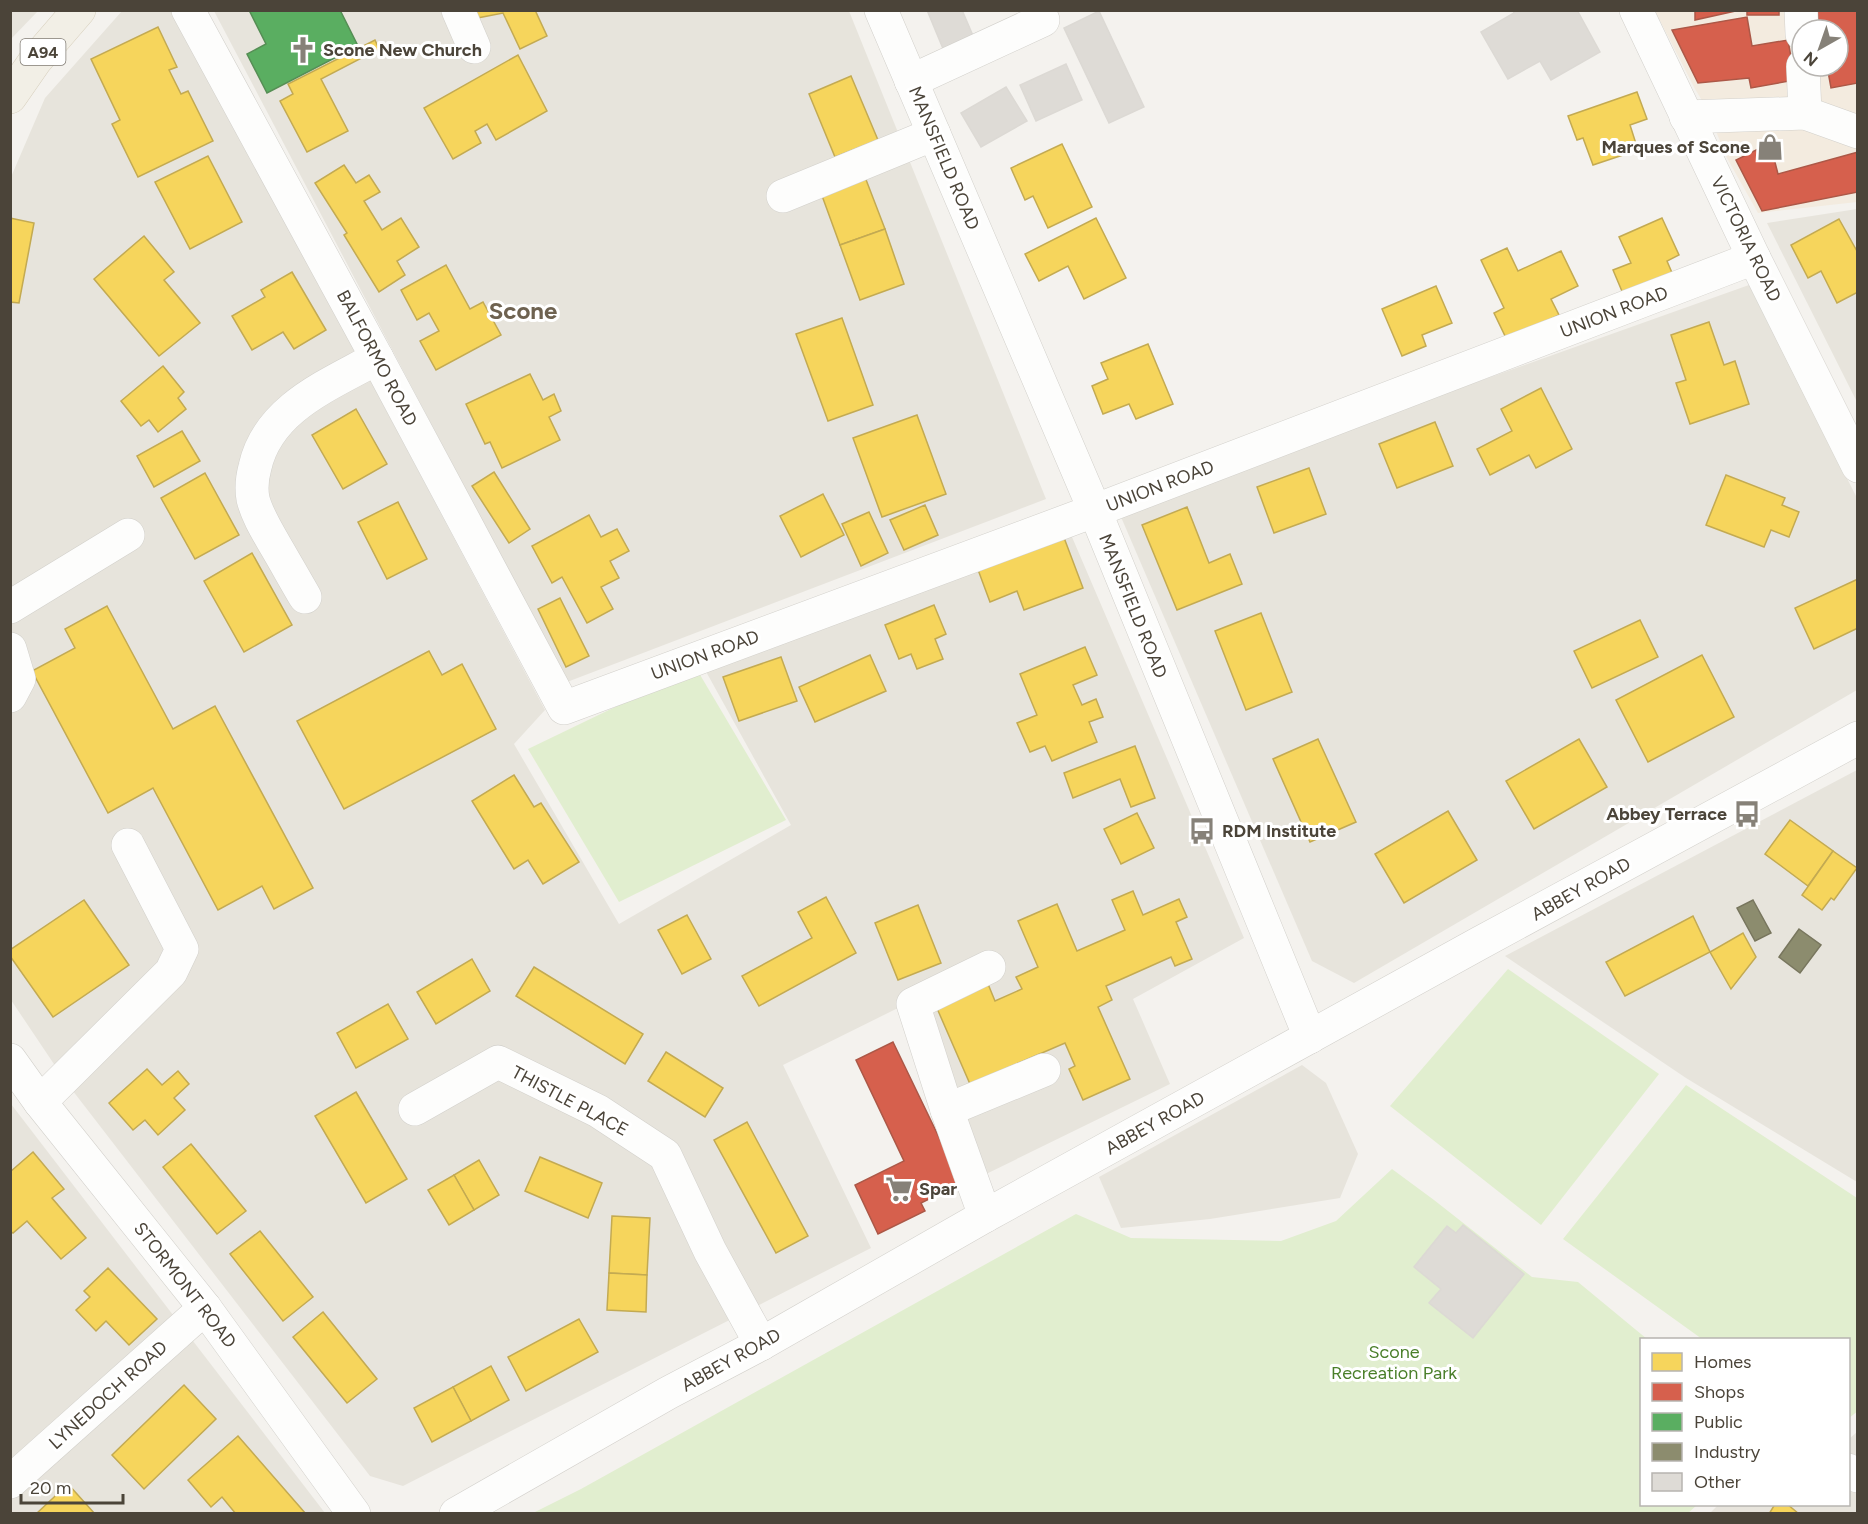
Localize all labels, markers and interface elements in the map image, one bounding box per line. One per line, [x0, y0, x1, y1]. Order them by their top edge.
north arrow [1790, 18, 1850, 78]
church icon: Scone New Church [288, 35, 318, 65]
road number: A94 [20, 39, 66, 65]
place label: Scone New Church [323, 39, 482, 61]
text: N [1800, 48, 1822, 70]
street label: MANSFIELD ROAD [904, 83, 984, 233]
shop icon: Marques of Scone [1755, 132, 1785, 162]
place label: Marques of Scone [1601, 136, 1750, 158]
street label: VICTORIA ROAD [1706, 173, 1786, 305]
street label: UNION ROAD [1557, 281, 1671, 343]
street label: BALFORMO ROAD [332, 286, 422, 430]
district label: Scone [489, 296, 557, 325]
street label: UNION ROAD [1103, 455, 1217, 517]
street label: MANSFIELD ROAD [1094, 531, 1172, 681]
street label: UNION ROAD [648, 625, 762, 685]
bus stop icon: Abbey Terrace [1732, 799, 1762, 829]
place label: Abbey Terrace [1606, 803, 1727, 825]
bus stop icon: RDM Institute [1187, 816, 1217, 846]
place label: RDM Institute [1222, 820, 1336, 842]
street label: ABBEY ROAD [1528, 853, 1634, 925]
street label: THISTLE PLACE [508, 1061, 632, 1141]
street label: ABBEY ROAD [1102, 1087, 1208, 1159]
supermarket icon: Spar [884, 1174, 914, 1204]
place label: Spar [919, 1178, 957, 1200]
street label: STORMONT ROAD [129, 1218, 241, 1352]
street label: ABBEY ROAD [678, 1324, 784, 1396]
street label: LYNEDOCH ROAD [44, 1336, 172, 1454]
legend [1640, 1338, 1850, 1506]
park label: Scone Recreation Park [1331, 1341, 1457, 1384]
text: Homes [1694, 1351, 1752, 1373]
text: Shops [1694, 1381, 1745, 1403]
text: Public [1694, 1411, 1743, 1433]
text: Industry [1694, 1441, 1761, 1463]
scale bar [21, 1467, 123, 1505]
text: Other [1694, 1471, 1741, 1493]
text: 20 m [30, 1477, 71, 1499]

